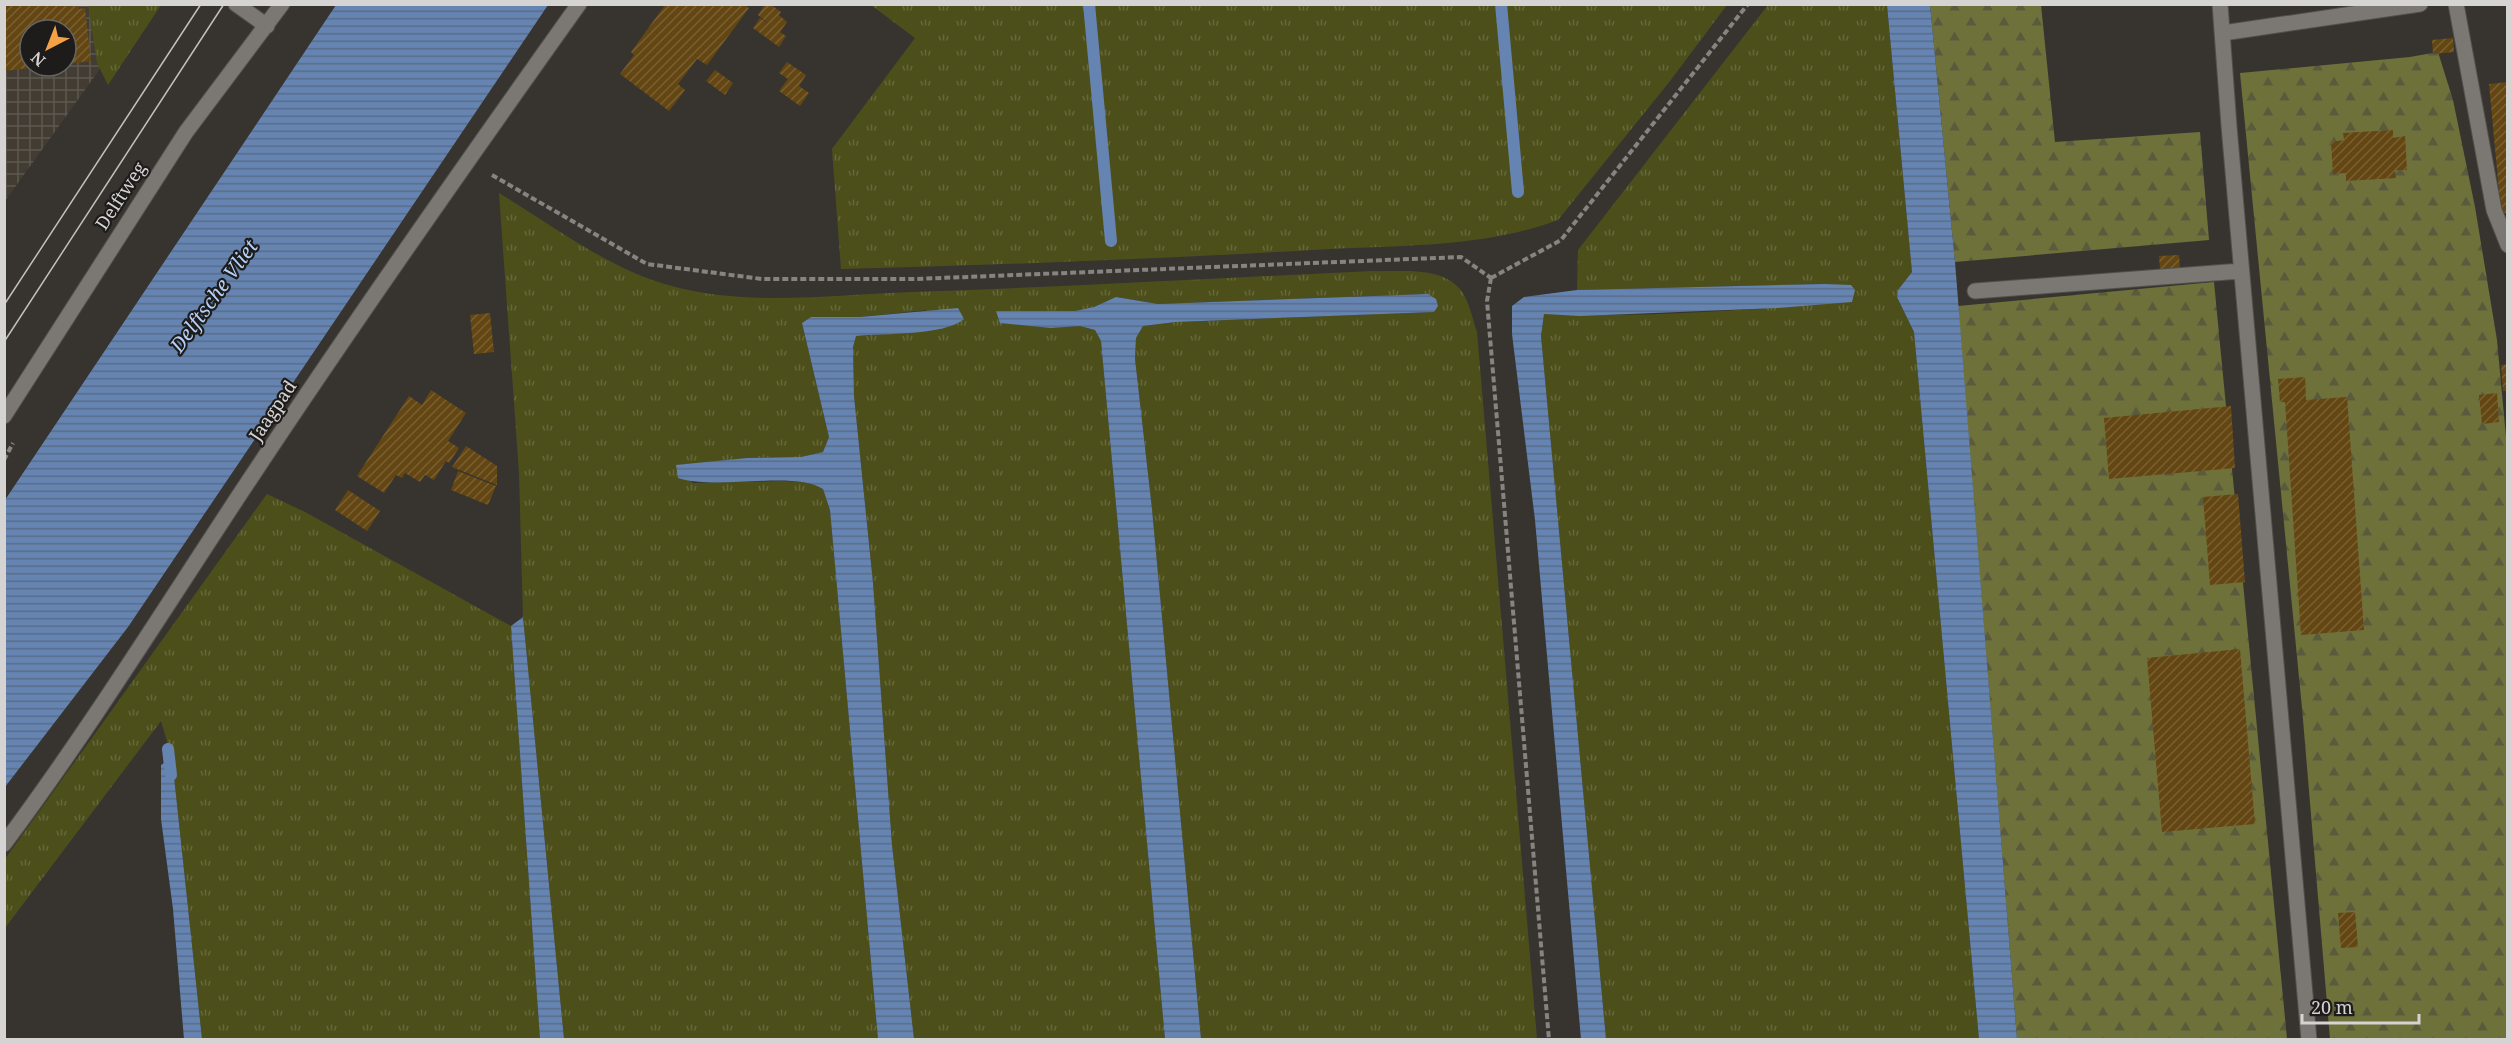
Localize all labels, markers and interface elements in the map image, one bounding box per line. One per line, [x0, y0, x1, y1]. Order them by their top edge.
north arrow [18, 18, 78, 78]
text: N [26, 46, 50, 72]
street label: Delftweg [89, 157, 151, 234]
water label: Delftsche Vliet [163, 233, 264, 358]
street label: Jaagpad [242, 375, 301, 446]
scale bar [2302, 987, 2419, 1025]
text: 20 m [2311, 995, 2353, 1019]

